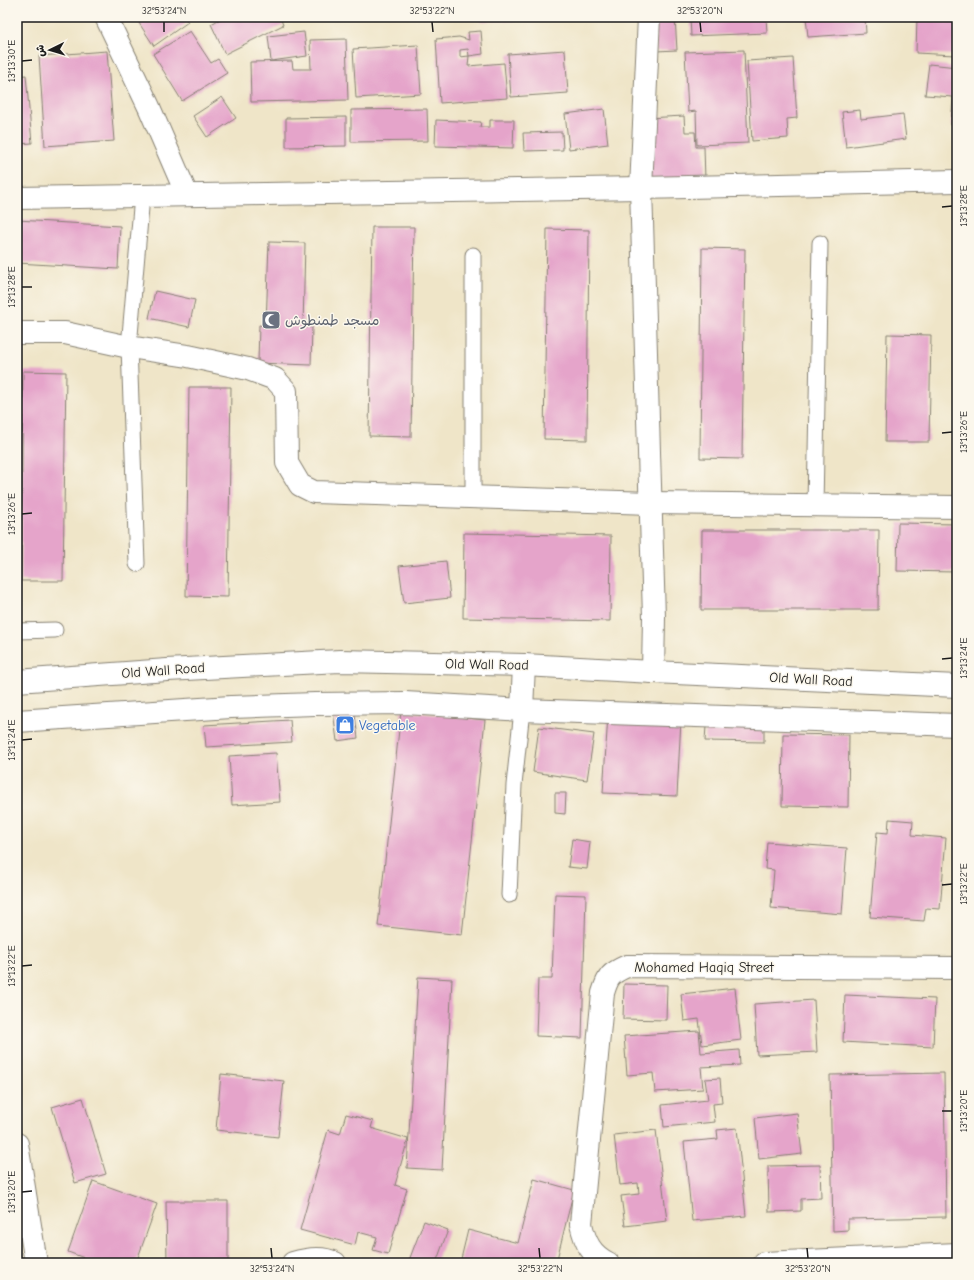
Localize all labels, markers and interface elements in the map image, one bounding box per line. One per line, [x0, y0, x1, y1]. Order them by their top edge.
text: 32°53'24"N [142, 5, 186, 17]
text: 32°53'22"N [410, 5, 455, 17]
text: 32°53'20"N [677, 5, 723, 17]
north arrow [30, 30, 70, 70]
text: 13°13'30"E [6, 40, 18, 82]
text: ش [34, 44, 48, 57]
text: 13°13'28"E [958, 185, 970, 227]
text: 13°13'28"E [6, 266, 18, 308]
mosque icon: مسجد طمنطوش [260, 309, 282, 331]
place label: مسجد طمنطوش [285, 312, 379, 329]
text: 13°13'26"E [958, 411, 970, 453]
text: 13°13'26"E [6, 493, 18, 535]
text: 13°13'24"E [958, 637, 970, 679]
street label: Old Wall Road [445, 655, 529, 674]
street label: Old Wall Road [121, 659, 205, 682]
street label: Old Wall Road [769, 669, 853, 690]
shop icon: Vegetable [334, 714, 356, 736]
place label: Vegetable [359, 717, 416, 734]
text: 13°13'24"E [6, 719, 18, 761]
text: 13°13'22"E [958, 863, 970, 905]
text: 13°13'22"E [6, 945, 18, 987]
street label: Mohamed Haqiq Street [634, 959, 775, 976]
text: 13°13'20"E [958, 1090, 970, 1132]
text: 13°13'20"E [6, 1171, 18, 1213]
text: 32°53'24"N [250, 1263, 294, 1275]
text: 32°53'22"N [518, 1263, 563, 1275]
text: 32°53'20"N [785, 1263, 831, 1275]

